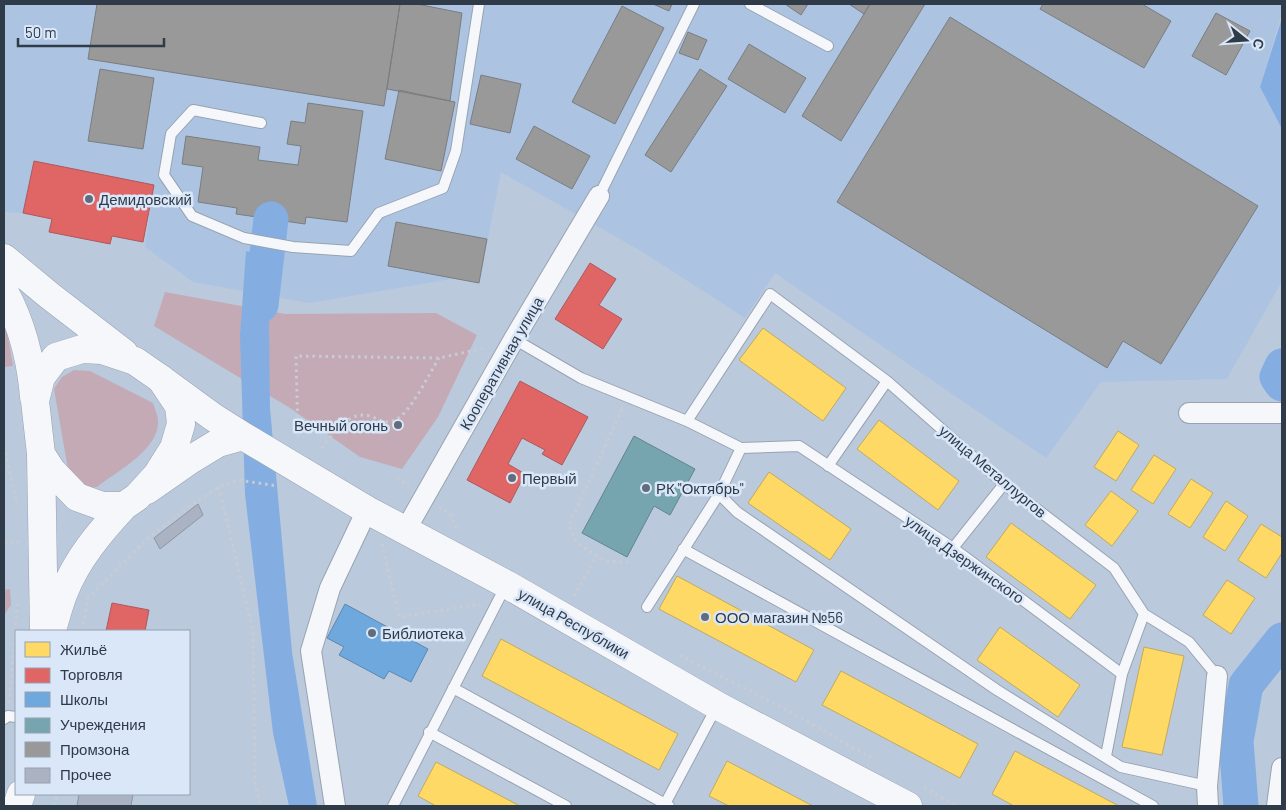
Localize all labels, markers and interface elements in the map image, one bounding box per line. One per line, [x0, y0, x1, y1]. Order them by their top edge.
scale bar [18, 15, 164, 47]
north arrow [1221, 15, 1271, 65]
text: 50 m [25, 23, 57, 41]
text: С [1249, 37, 1269, 51]
place label: Демидовский [99, 190, 192, 208]
marker: Демидовский [83, 193, 95, 205]
street label: Кооперативная улица [456, 293, 547, 433]
place label: Вечный огонь [294, 416, 388, 434]
marker: Вечный огонь [392, 419, 404, 431]
street label: улица Металлургов [936, 421, 1050, 521]
place label: Первый [522, 469, 577, 487]
marker: Первый [506, 472, 518, 484]
place label: РК "Октябрь" [656, 479, 744, 497]
marker: РК "Октябрь" [640, 482, 652, 494]
street label: улица Дзержинского [902, 511, 1028, 607]
street label: улица Республики [515, 584, 633, 662]
place label: ООО магазин №56 [715, 608, 843, 626]
marker: ООО магазин №56 [699, 611, 711, 623]
place label: Библиотека [382, 624, 464, 642]
marker: Библиотека [366, 627, 378, 639]
legend [15, 630, 190, 795]
text: Жильё [60, 640, 107, 658]
text: Торговля [60, 665, 123, 683]
text: Школы [60, 690, 108, 708]
text: Учреждения [60, 715, 146, 733]
text: Промзона [60, 740, 130, 758]
text: Прочее [60, 765, 112, 783]

